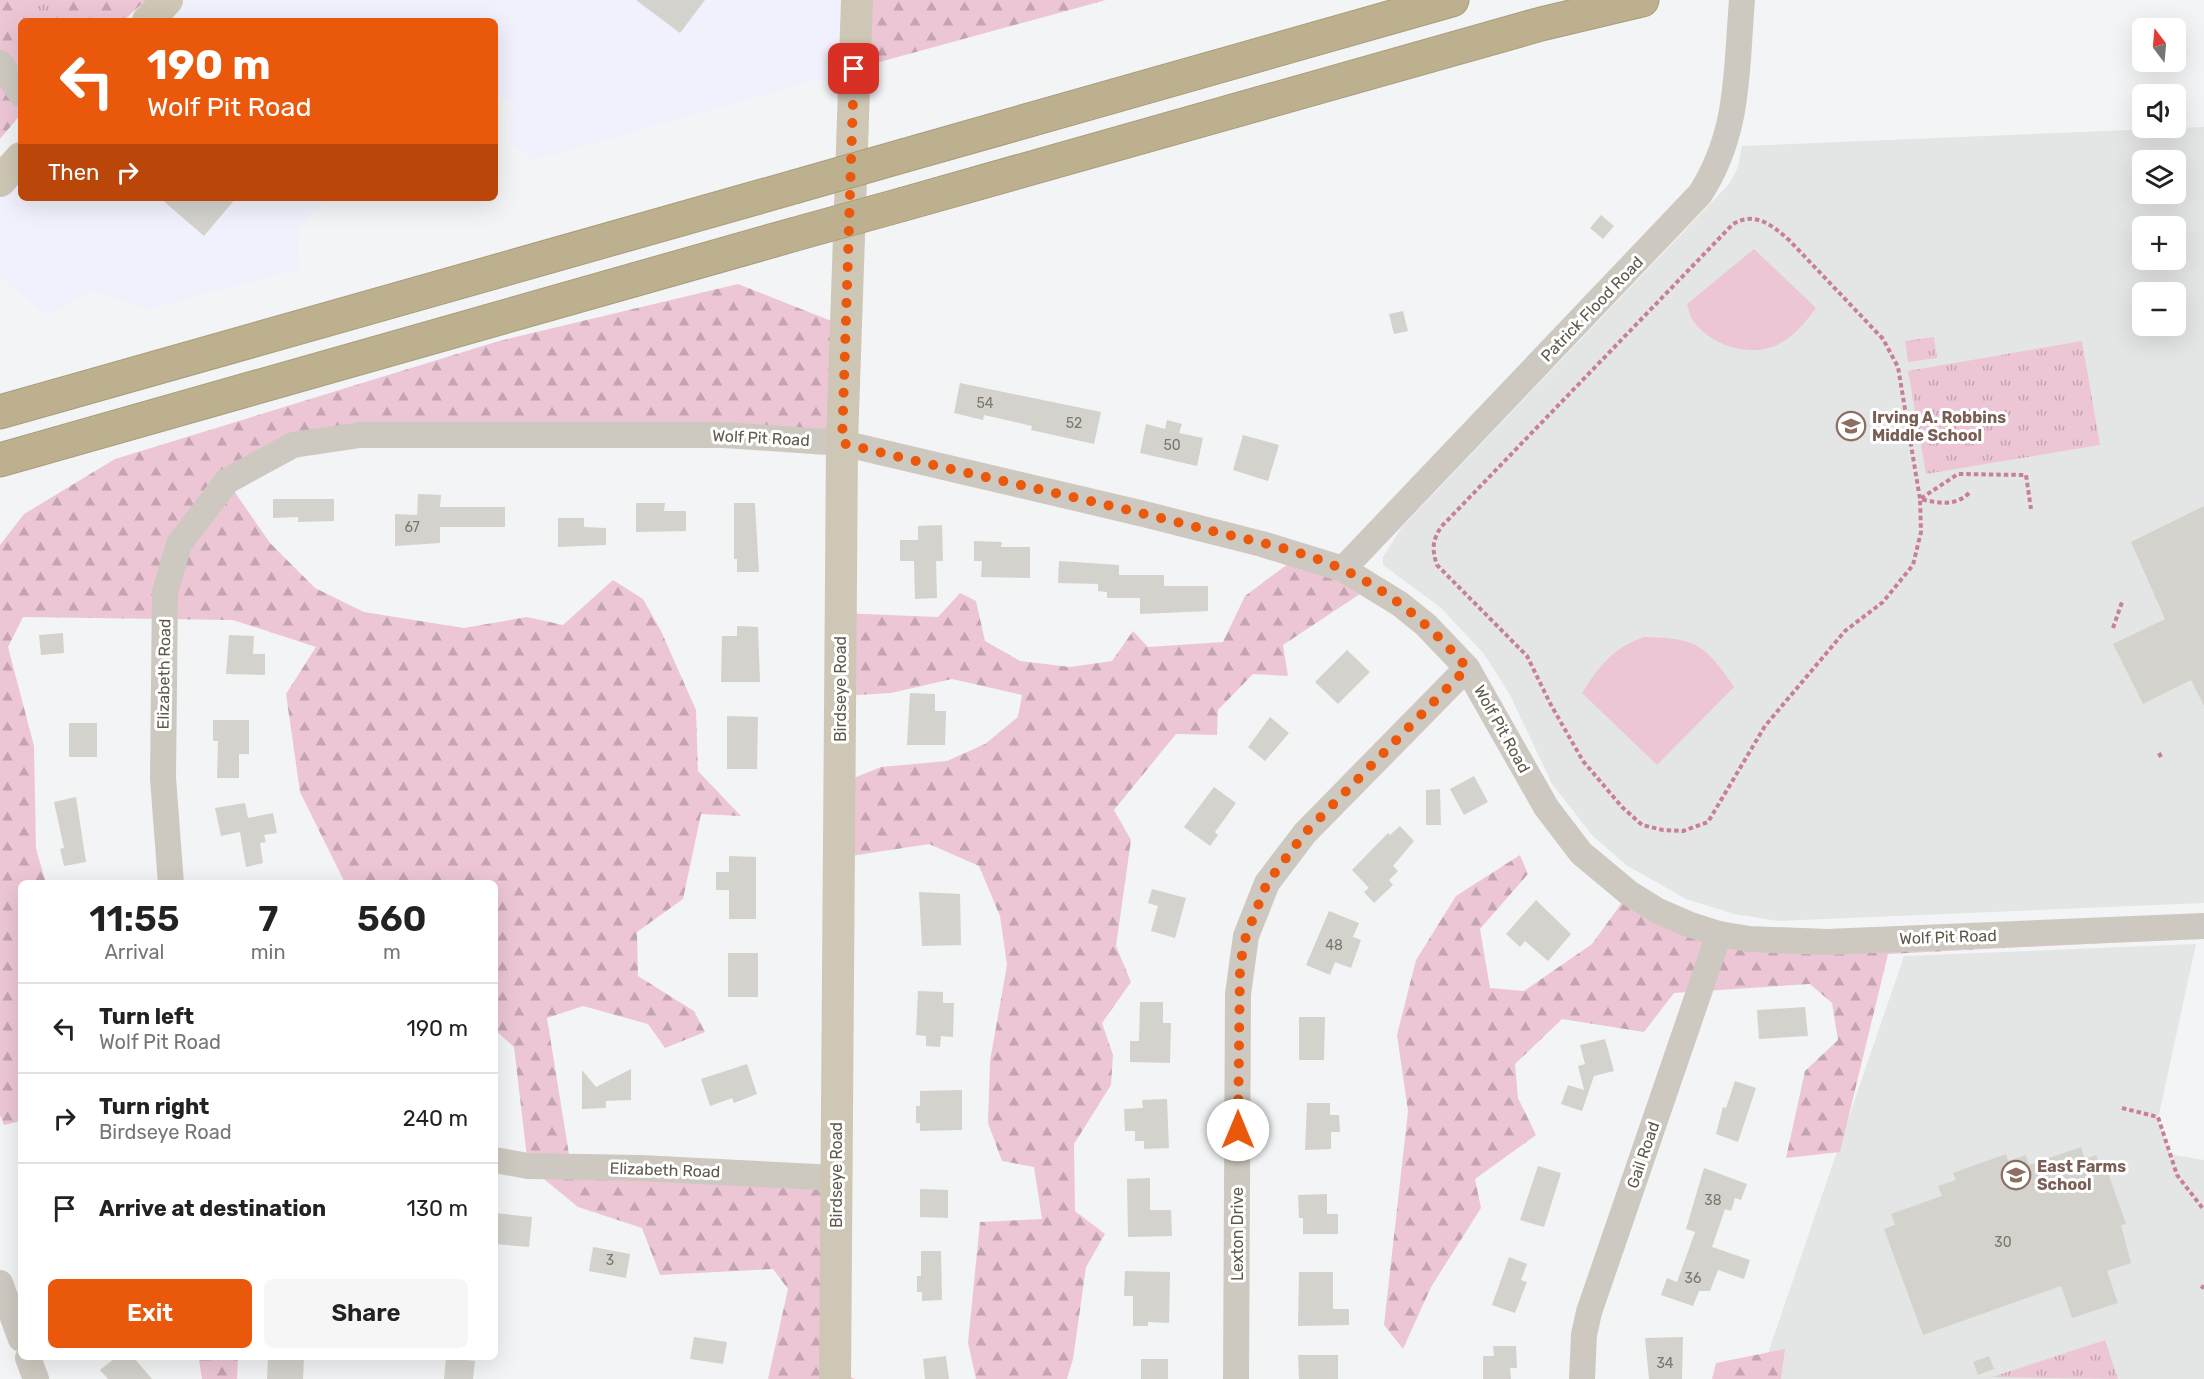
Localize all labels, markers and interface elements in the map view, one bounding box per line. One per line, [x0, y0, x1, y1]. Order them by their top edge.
north arrow [2132, 18, 2186, 72]
map controls [2132, 18, 2186, 336]
text: 190 m [147, 40, 271, 90]
icon: left [48, 42, 126, 120]
pin [828, 43, 879, 94]
icon: arrive [837, 52, 870, 85]
button: sound [2132, 84, 2186, 138]
text: Wolf Pit Road [147, 91, 312, 123]
button: layers [2132, 150, 2186, 204]
icon: right [111, 156, 144, 189]
text: Then [48, 159, 99, 186]
button: + [2132, 216, 2186, 270]
street label: Patrick Flood Road [1537, 252, 1647, 366]
button: − [2132, 282, 2186, 336]
house number: 54 [976, 395, 994, 412]
place label: Irving A. Robbins Middle School [1872, 408, 2006, 445]
school or university icon: Irving A. Robbins Middle School [1835, 410, 1867, 442]
house number: 52 [1066, 415, 1082, 432]
street label: Wolf Pit Road [712, 426, 810, 450]
house number: 50 [1163, 437, 1181, 454]
house number: 67 [404, 519, 420, 536]
street label: Elizabeth Road [154, 618, 174, 730]
street label: Birdseye Road [831, 636, 850, 742]
street label: Wolf Pit Road [1470, 682, 1534, 776]
text: 11:55 [89, 897, 180, 940]
text: 7 [258, 897, 278, 940]
text: 560 [357, 897, 427, 940]
street label: Wolf Pit Road [1899, 926, 1997, 948]
house number: 48 [1325, 937, 1343, 954]
text: Arrival [104, 940, 164, 964]
text: min [251, 940, 286, 964]
text: m [383, 940, 401, 964]
text: Turn left [99, 1003, 194, 1030]
icon: left [48, 1012, 81, 1045]
text: 190 m [407, 1015, 468, 1042]
text: Wolf Pit Road [99, 1030, 221, 1054]
text: Turn right [99, 1093, 209, 1120]
position arrow [1206, 1098, 1270, 1162]
icon: right [48, 1102, 81, 1135]
text: 240 m [403, 1105, 468, 1132]
street label: Gail Road [1623, 1119, 1663, 1191]
text: Birdseye Road [99, 1120, 232, 1144]
street label: Birdseye Road [827, 1122, 846, 1228]
place label: East Farms School [2037, 1157, 2126, 1194]
street label: Elizabeth Road [609, 1159, 721, 1181]
school or university icon: East Farms School [2000, 1159, 2032, 1191]
street label: Lexton Drive [1228, 1187, 1247, 1281]
icon: arrive [48, 1192, 81, 1225]
house number: 38 [1704, 1192, 1722, 1209]
text: Arrive at destination [99, 1195, 326, 1222]
text: 130 m [406, 1195, 468, 1222]
house number: 30 [1994, 1234, 2012, 1251]
house number: 3 [606, 1252, 614, 1269]
house number: 36 [1685, 1270, 1701, 1287]
button: Exit [48, 1279, 252, 1348]
button: Share [264, 1279, 468, 1348]
house number: 34 [1656, 1355, 1674, 1372]

